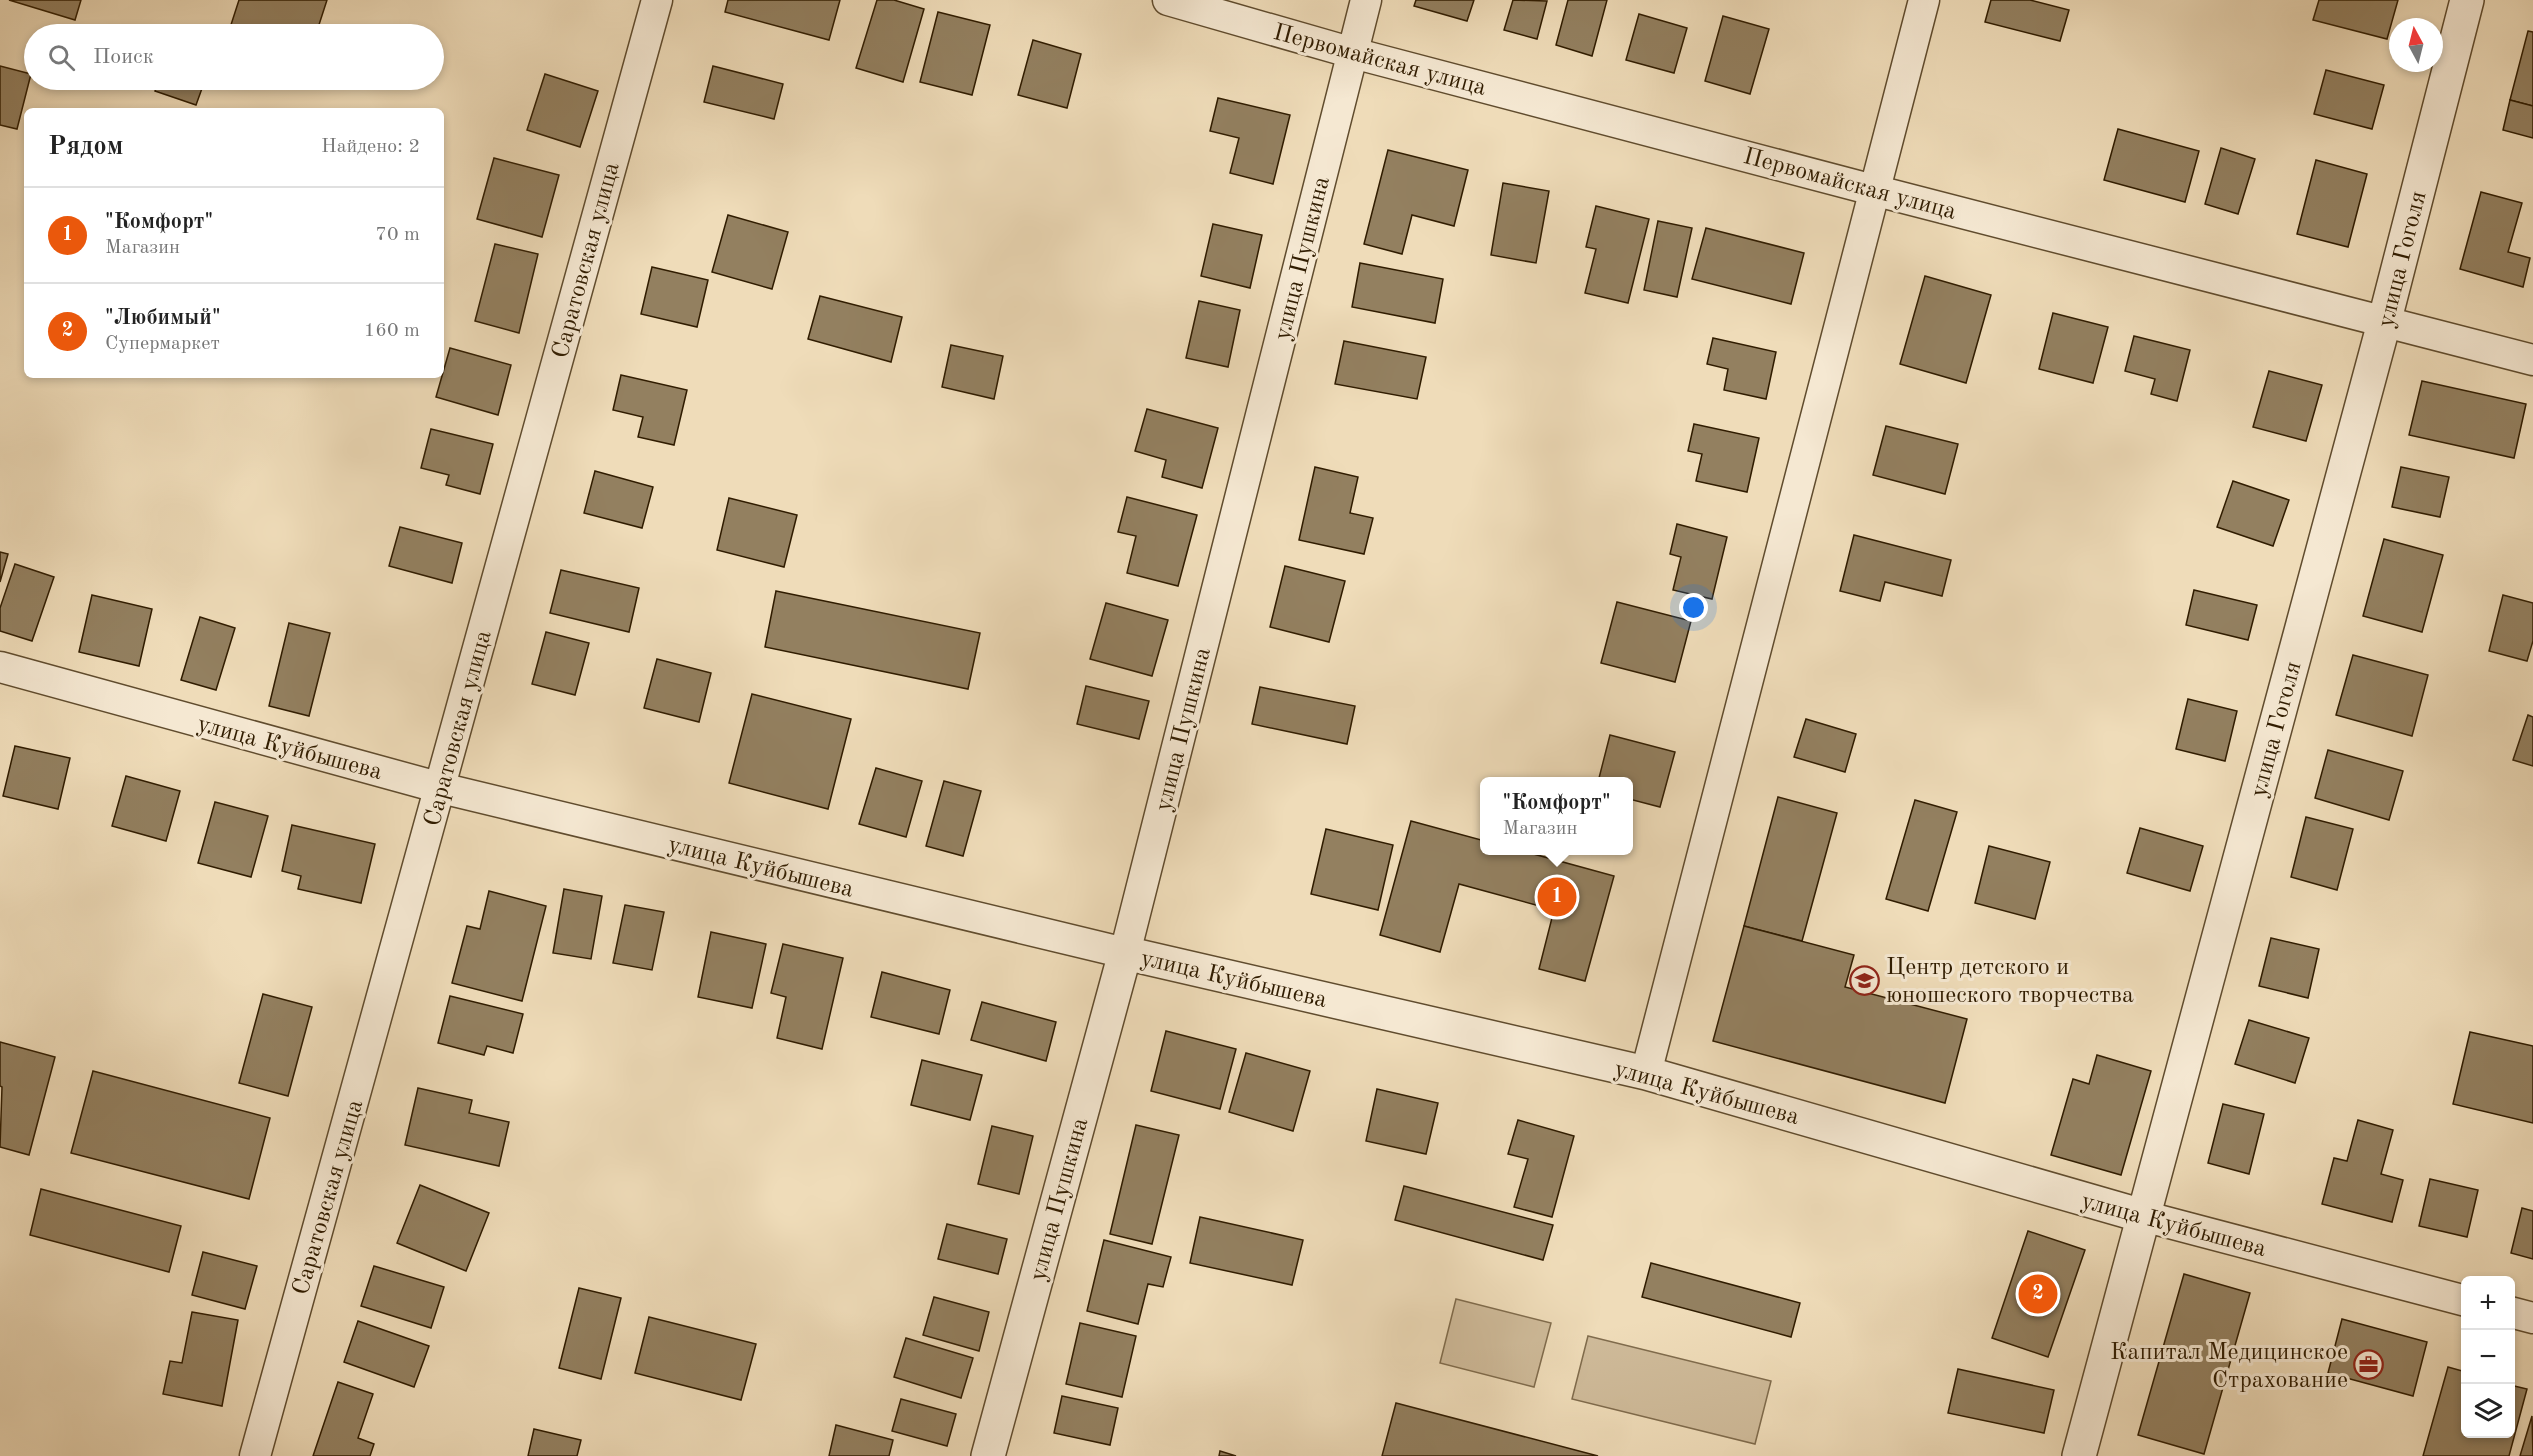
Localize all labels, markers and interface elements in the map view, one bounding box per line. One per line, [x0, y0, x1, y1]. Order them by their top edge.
north arrow [2389, 18, 2443, 72]
street label: Первомайская улица [1270, 21, 1489, 101]
search box [24, 24, 444, 90]
icon: search [45, 41, 78, 74]
text: Поиск [93, 46, 154, 68]
text: Рядом [48, 134, 123, 160]
text: Найдено: 2 [321, 137, 420, 157]
street label: Первомайская улица [1740, 145, 1959, 225]
street label: Саратовская улица [549, 160, 625, 361]
street label: улица Пушкина [1271, 174, 1335, 343]
street label: улица Гоголя [2374, 189, 2431, 330]
text: "Комфорт" [105, 211, 213, 233]
text: 1 [62, 225, 73, 245]
text: 70 m [375, 225, 420, 245]
text: Магазин [105, 238, 180, 258]
text: "Любимый" [105, 307, 221, 329]
text: 2 [62, 321, 73, 341]
text: 160 m [364, 321, 420, 341]
text: Супермаркет [105, 334, 220, 354]
your location [1679, 593, 1708, 622]
street label: Саратовская улица [421, 628, 497, 829]
street label: улица Пушкина [1152, 645, 1216, 814]
street label: улица Гоголя [2247, 659, 2307, 800]
street label: улица Куйбышева [194, 713, 385, 785]
popup [1480, 777, 1633, 855]
text: "Комфорт" [1502, 792, 1611, 814]
text: Магазин [1502, 819, 1577, 839]
street label: улица Куйбышева [665, 833, 856, 903]
pin: 1 [1538, 874, 1576, 920]
street label: улица Куйбышева [1138, 947, 1329, 1013]
place label: Центр детского и юношеского творчества [1886, 956, 2134, 1008]
school or university icon: Центр детского и юношеского творчества [1849, 964, 1881, 996]
street label: улица Куйбышева [1611, 1058, 1802, 1130]
street label: Саратовская улица [290, 1097, 368, 1298]
street label: улица Пушкина [1027, 1115, 1093, 1284]
street label: улица Куйбышева [2078, 1190, 2269, 1262]
pin: 2 [2018, 1272, 2058, 1316]
map controls [2461, 1276, 2515, 1438]
button: + [2461, 1276, 2515, 1330]
button: − [2461, 1330, 2515, 1384]
place label: Капитал Медицинское Страхование [2110, 1341, 2348, 1393]
office icon: Капитал Медицинское Страхование [2353, 1349, 2385, 1381]
button: layers [2461, 1384, 2515, 1438]

